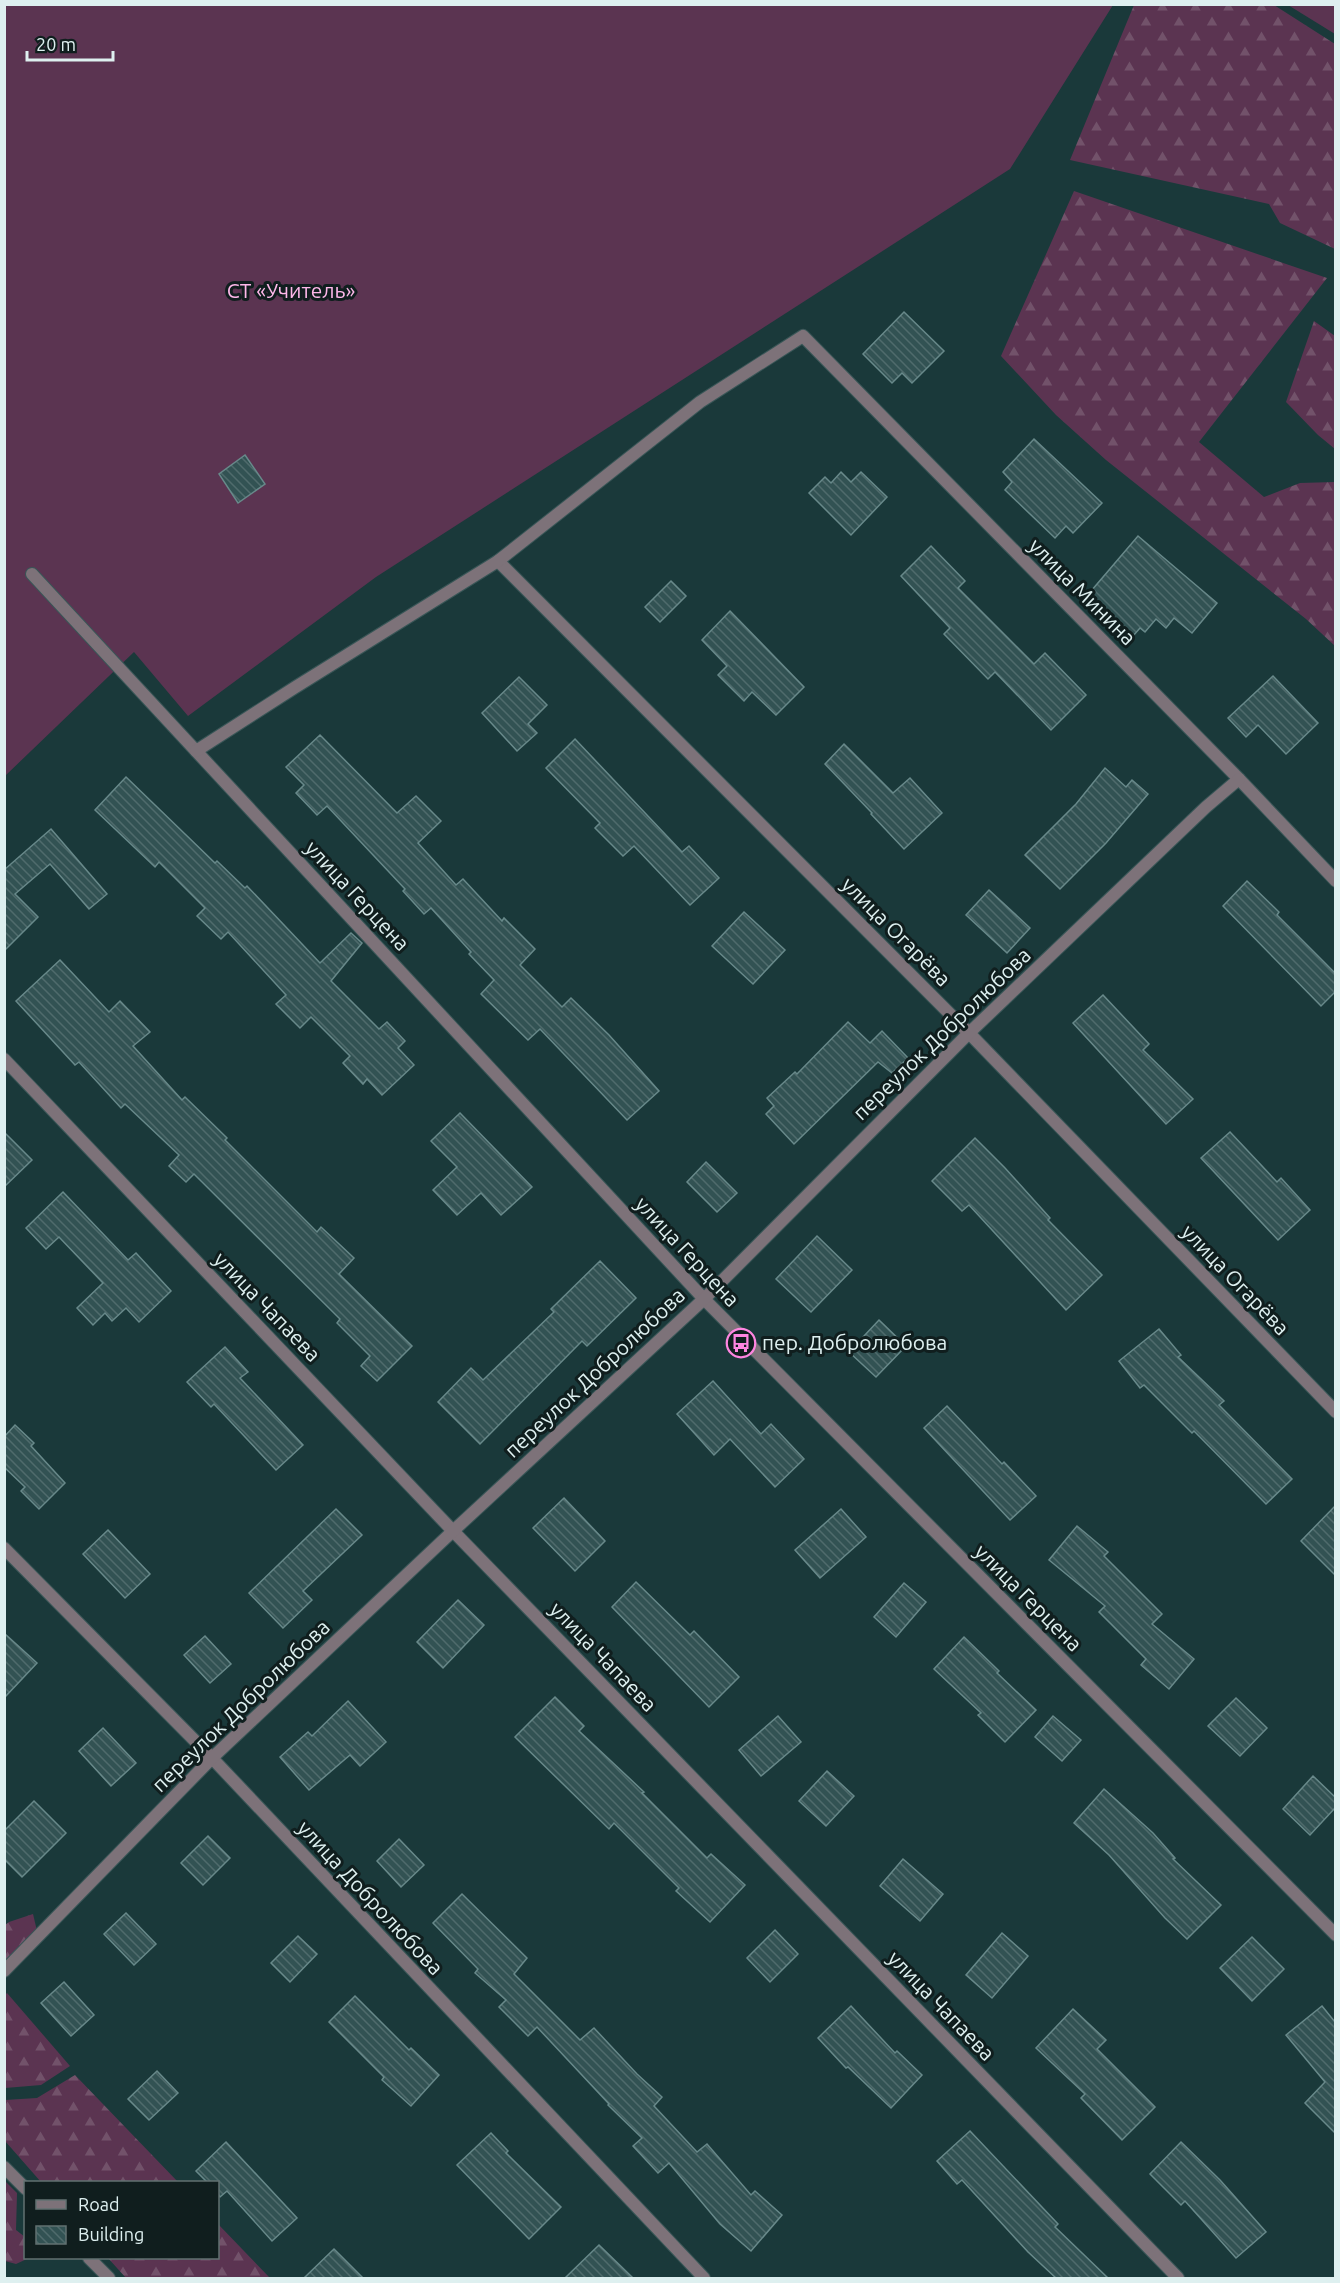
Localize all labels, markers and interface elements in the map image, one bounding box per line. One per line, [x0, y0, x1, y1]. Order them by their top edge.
scale bar [27, 24, 112, 62]
text: 20 m [36, 34, 76, 54]
park label: СТ «Учитель» [227, 278, 356, 302]
street label: улица Минина [1024, 533, 1141, 650]
street label: улица Герцена [301, 835, 415, 955]
street label: улица Огарёва [837, 872, 956, 991]
street label: переулок Добролюбова [848, 942, 1035, 1124]
street label: улица Герцена [631, 1191, 745, 1311]
street label: улица Огарёва [1177, 1219, 1294, 1339]
street label: улица Чапаева [209, 1247, 326, 1366]
street label: переулок Добролюбова [499, 1283, 689, 1462]
bus stop icon: пер. Добролюбова [725, 1327, 757, 1359]
place label: пер. Добролюбова [762, 1330, 947, 1354]
street label: улица Герцена [970, 1539, 1087, 1656]
street label: улица Чапаева [545, 1597, 662, 1716]
street label: переулок Добролюбова [147, 1614, 334, 1796]
street label: улица Добролюбова [293, 1815, 448, 1979]
street label: улица Чапаева [883, 1946, 1000, 2065]
legend [24, 2181, 219, 2259]
text: Road [78, 2194, 120, 2214]
text: Building [78, 2224, 144, 2244]

